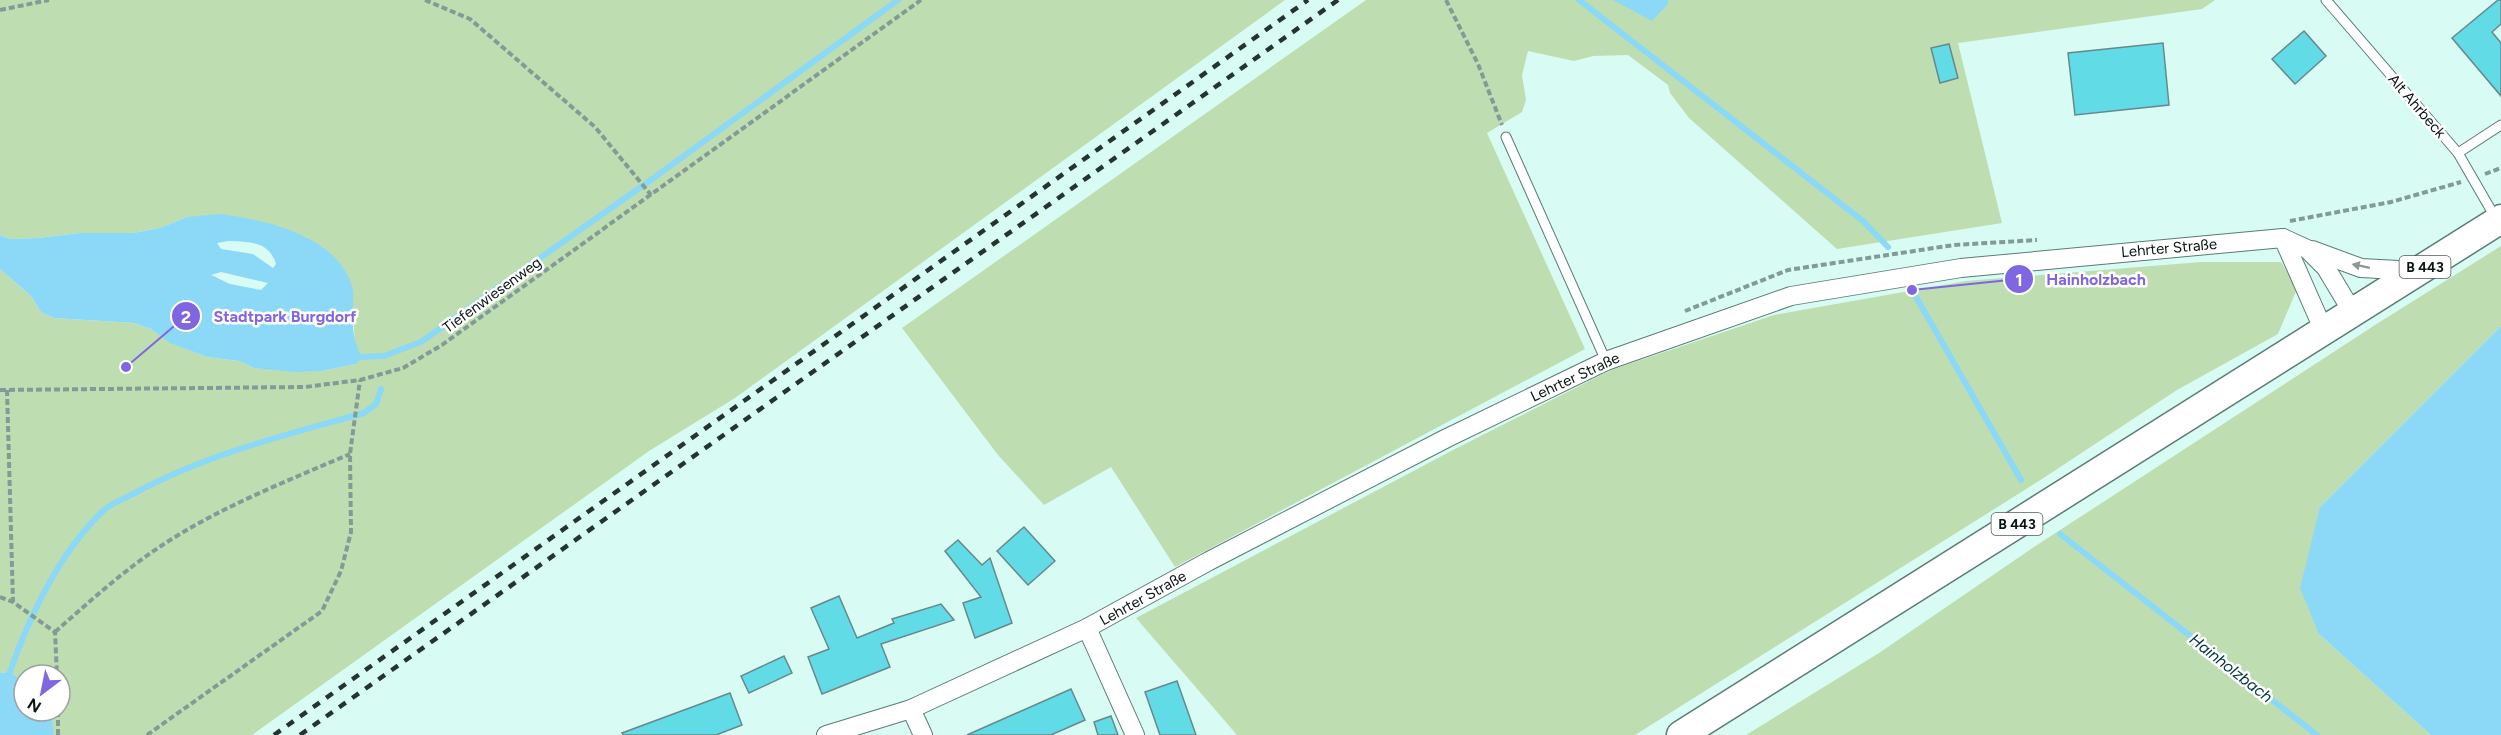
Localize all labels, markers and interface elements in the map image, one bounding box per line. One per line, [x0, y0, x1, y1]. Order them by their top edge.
street label: Alt Ahrbeck [2384, 70, 2450, 142]
street label: Lehrter Straße [2120, 235, 2218, 261]
street label: Tiefenwiesenweg [439, 253, 545, 337]
road number: B 443 [2400, 256, 2450, 278]
one-way arrow [2352, 261, 2370, 271]
callout: Hainholzbach [2004, 262, 2158, 296]
text: 1 [2015, 269, 2023, 291]
text: Hainholzbach [2046, 270, 2146, 289]
callout: Stadtpark Burgdorf [171, 299, 368, 333]
text: 2 [181, 306, 191, 328]
text: Stadtpark Burgdorf [214, 307, 357, 326]
street label: Lehrter Straße [1528, 348, 1622, 406]
road number: B 443 [1992, 513, 2042, 535]
street label: Lehrter Straße [1097, 567, 1189, 629]
water label: Hainholzbach [2186, 630, 2276, 706]
north arrow [12, 663, 72, 723]
text: N [24, 694, 45, 717]

